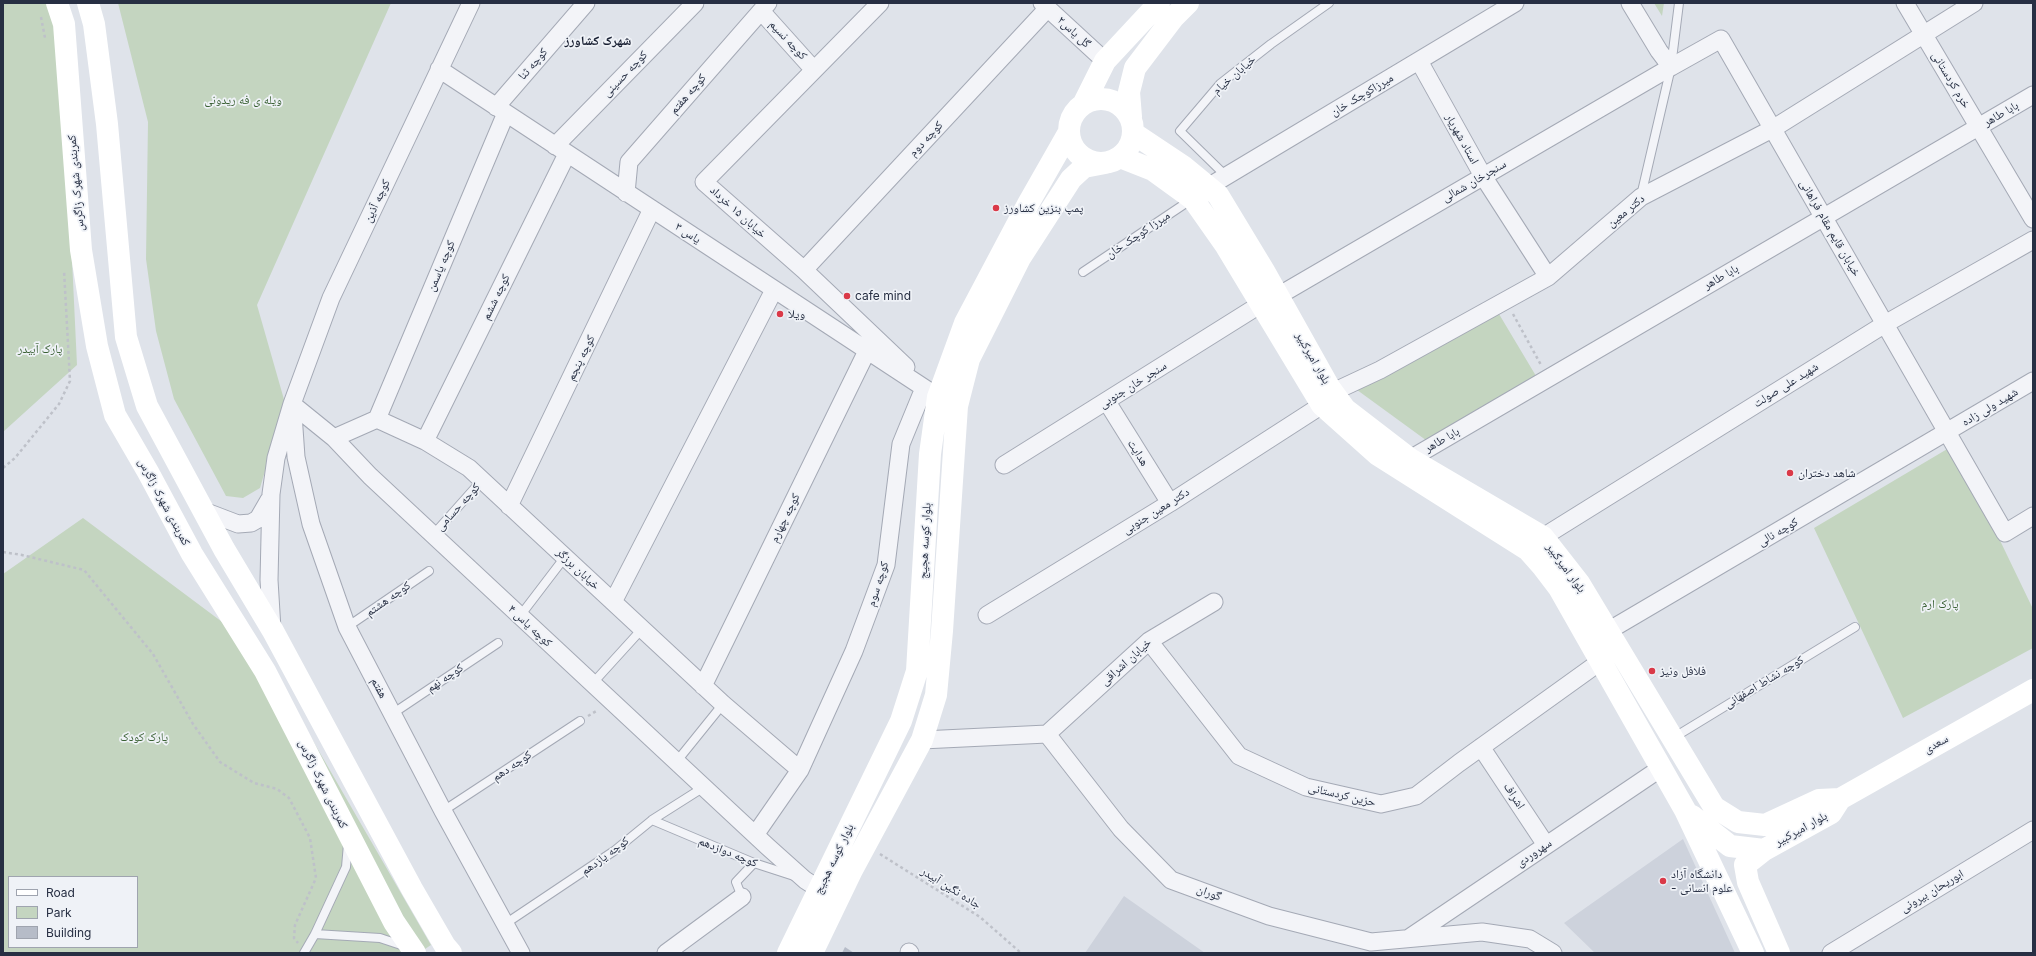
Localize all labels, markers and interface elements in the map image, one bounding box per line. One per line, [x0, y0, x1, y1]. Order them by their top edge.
street label: گل یاس۲ [1054, 13, 1094, 51]
street label: کوچه نسیم [766, 17, 810, 63]
district label: شهرک کشاورز [565, 33, 631, 49]
street label: کوچه ثنا [515, 45, 551, 83]
street label: کوچه حسینی [599, 48, 651, 100]
street label: خرم کردستانی [1929, 49, 1973, 111]
street label: خیابان خیام [1209, 52, 1259, 98]
street label: کوچه هفتم [667, 71, 709, 117]
street label: میرزاکوچک خان [1328, 71, 1396, 119]
park label: ویله ی فه ریدونی [204, 93, 282, 107]
street label: بابا طاهر [1981, 98, 2021, 130]
street label: استاد شهریار [1442, 111, 1482, 167]
street label: کوچه دوم [906, 118, 946, 160]
street label: کمربندی شهرک زاگرس [65, 134, 87, 232]
street label: سنجرخان شمالی [1439, 157, 1509, 205]
street label: کوچه آذین [361, 177, 393, 225]
street label: خیابان قایم مقام فراهانی [1796, 177, 1864, 279]
street label: خیابان ۱۵ خرداد [707, 183, 769, 241]
street label: دکتر معین [1604, 191, 1648, 231]
place label: پمپ بنزین کشاورز [1004, 201, 1083, 215]
marker: پمپ بنزین کشاورز [991, 203, 1001, 213]
street label: میرزا کوچک خان [1103, 208, 1173, 262]
street label: یاس ۳ [672, 219, 704, 247]
street label: کوچه یاسمن [424, 238, 458, 294]
street label: بابا طاهر [1701, 261, 1741, 293]
street label: کوچه ششم [479, 272, 513, 322]
place label: cafe mind [855, 289, 911, 303]
marker: cafe mind [842, 291, 852, 301]
place label: ویلا [788, 307, 805, 321]
marker: ویلا [775, 309, 785, 319]
street label: بلوار امیرکبیر [1292, 329, 1334, 387]
street label: کوچه پنجم [564, 333, 598, 383]
park label: پارک آبیدر [18, 342, 62, 356]
street label: سنجر خان جنوبی [1097, 358, 1169, 412]
street label: شهید علی صولت [1751, 359, 1821, 411]
street label: شهید ولی زاده [1959, 385, 2021, 429]
street label: بابا طاهر [1422, 424, 1462, 456]
street label: هدایت [1124, 437, 1152, 469]
street label: کمربندی شهرک زاگرس [135, 456, 193, 548]
place label: شاهد دختران [1798, 466, 1856, 480]
marker: شاهد دختران [1785, 468, 1795, 478]
street label: کوچه حسامی [433, 480, 483, 534]
street label: دکتر معین جنوبی [1120, 485, 1192, 537]
street label: کوچه چهارم [767, 491, 803, 545]
street label: بلوار کوسه هجیج [916, 502, 934, 580]
street label: کوچه نالی [1755, 515, 1801, 549]
street label: بلوار امیرکبیر [1543, 540, 1589, 596]
street label: خیابان برزگر [553, 545, 603, 593]
street label: کوچه سوم [864, 560, 892, 608]
street label: کوچه هشتم [363, 578, 413, 620]
park label: پارک ارم [1921, 597, 1959, 611]
street label: کوچه یاس ۴ [505, 602, 555, 650]
street label: خیابان اشراقی [1098, 635, 1154, 689]
street label: کوچه نشاط اصفهانی [1722, 653, 1806, 711]
street label: کوچه نهم [424, 661, 466, 695]
place label: فلافل ونیز [1660, 664, 1706, 678]
marker: فلافل ونیز [1647, 666, 1657, 676]
street label: هفتم [368, 675, 390, 701]
park label: پارک کودک [120, 730, 168, 744]
street label: سعدی [1921, 731, 1951, 757]
street label: کمربندی شهرک زاگرس [295, 737, 351, 831]
street label: کوچه دهم [490, 748, 534, 784]
street label: حزین کردستانی [1307, 780, 1377, 810]
street label: اشراف [1500, 780, 1528, 812]
street label: بلوار امیرکبیر [1772, 809, 1830, 849]
street label: بلوار کوسه هجیج [811, 822, 857, 896]
street label: کوچه یازدهم [578, 834, 632, 878]
street label: کوچه دوازدهم [696, 834, 760, 870]
street label: سهروردی [1513, 836, 1555, 870]
street label: جاده نگین آبیدر [918, 864, 984, 912]
street label: ابوریحان بیرونی [1898, 866, 1966, 916]
place label: دانشگاه آزاد - علوم انسانی [1671, 867, 1732, 895]
legend [8, 876, 138, 948]
marker: دانشگاه آزاد - علوم انسانی [1658, 876, 1668, 886]
street label: گوران [1195, 882, 1223, 904]
text: Road [46, 885, 75, 900]
text: Park [46, 905, 72, 920]
text: Building [46, 925, 91, 940]

